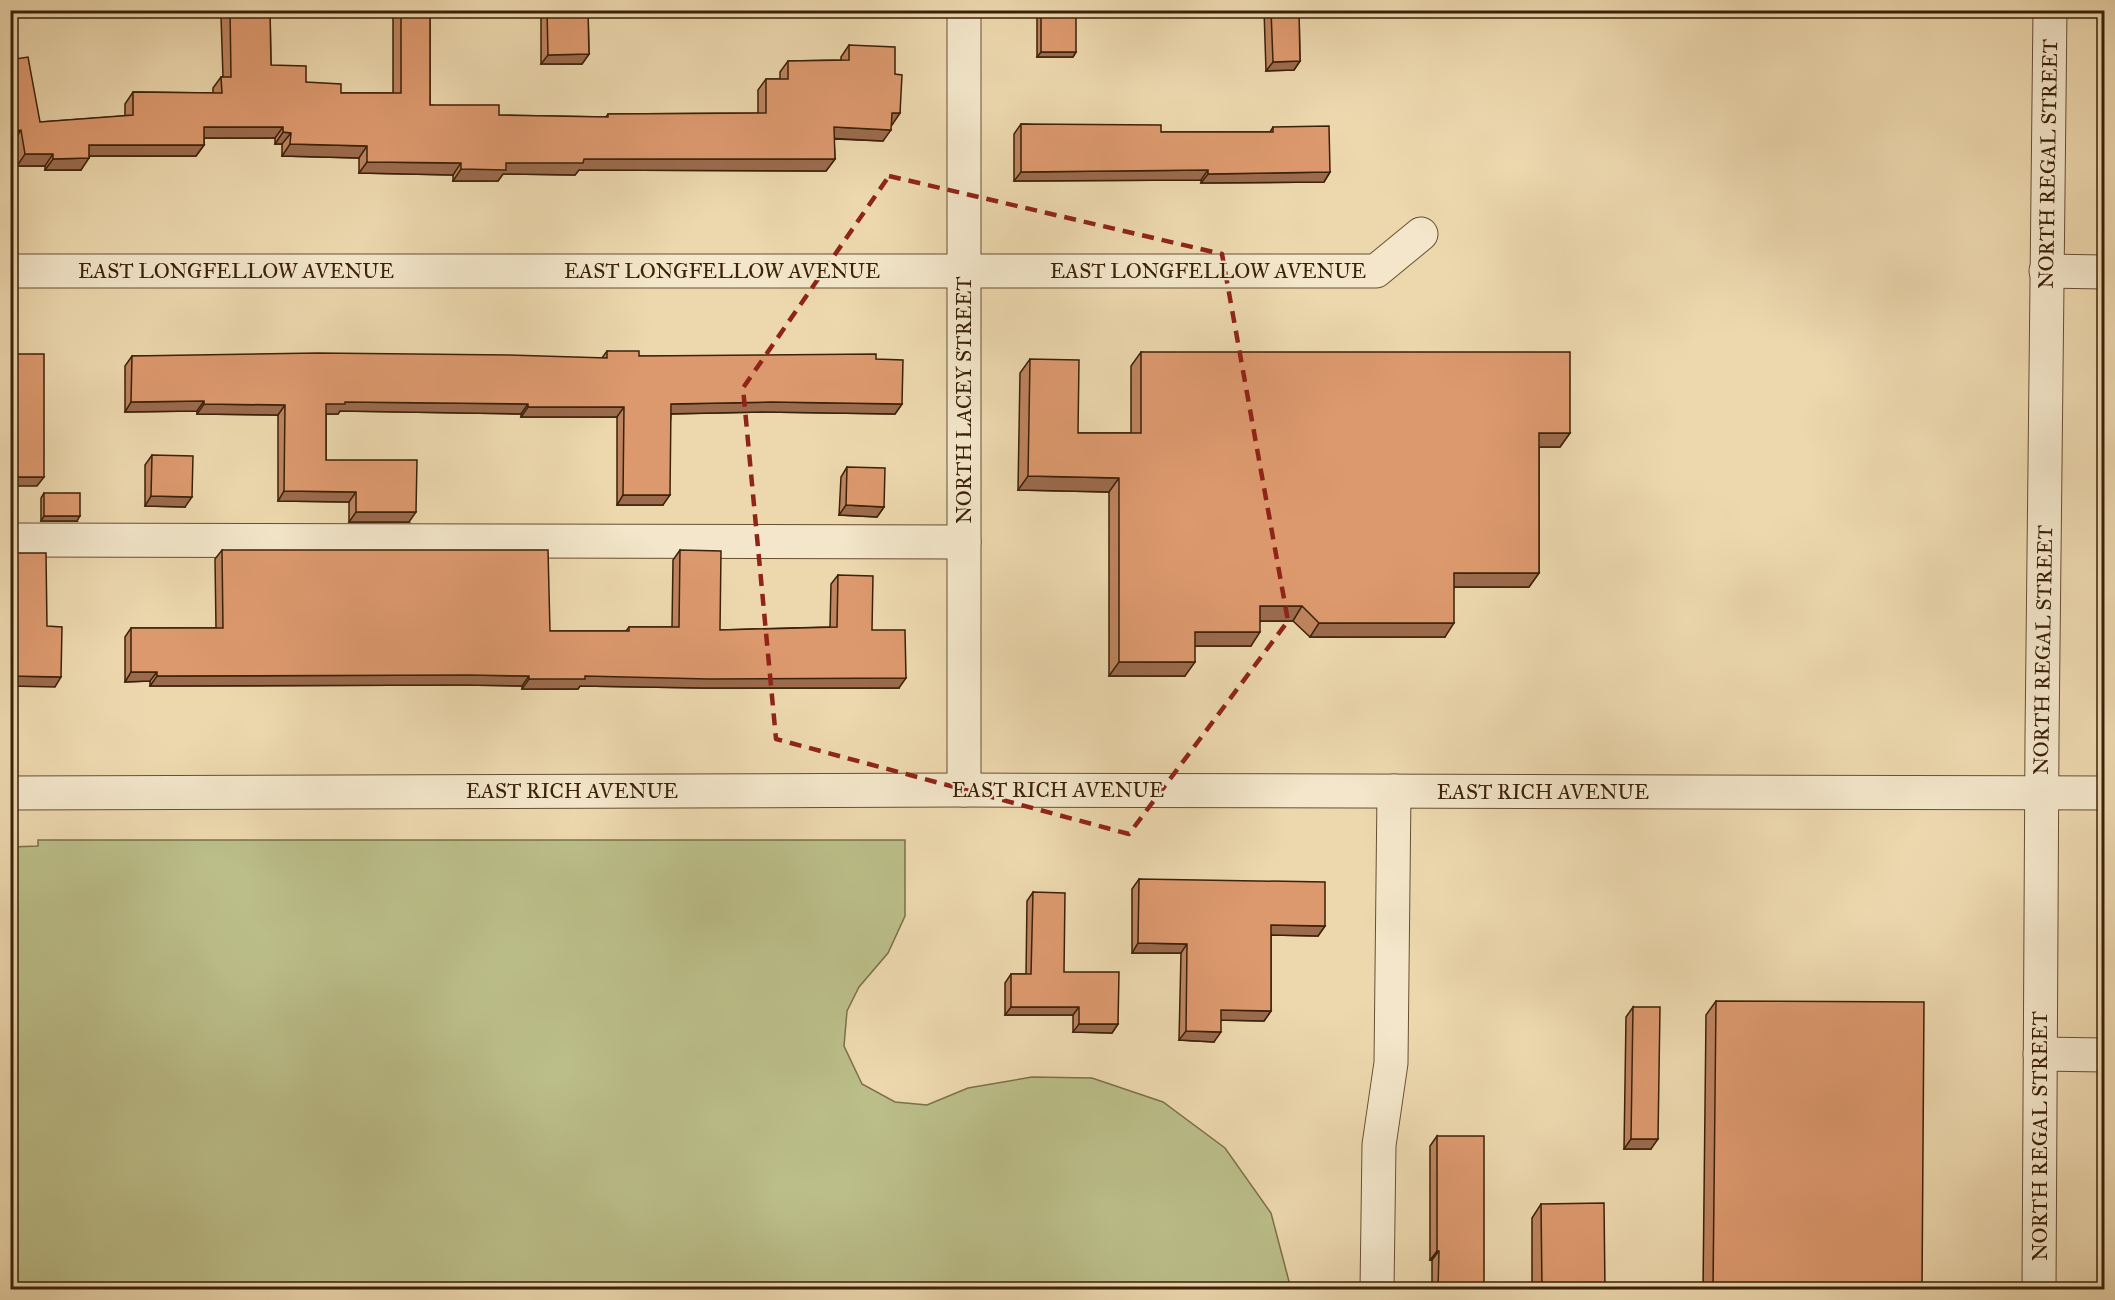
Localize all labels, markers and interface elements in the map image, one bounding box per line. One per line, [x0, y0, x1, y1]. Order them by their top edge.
street label: NORTH REGAL STREET [2033, 39, 2063, 289]
street label: EAST LONGFELLOW AVENUE [78, 258, 394, 284]
street label: EAST LONGFELLOW AVENUE [564, 258, 880, 284]
street label: EAST LONGFELLOW AVENUE [1050, 258, 1366, 284]
street label: NORTH LACEY STREET [951, 276, 977, 524]
street label: NORTH REGAL STREET [2028, 525, 2058, 775]
street label: EAST RICH AVENUE [952, 777, 1164, 803]
street label: EAST RICH AVENUE [466, 778, 678, 804]
street label: EAST RICH AVENUE [1437, 779, 1649, 805]
street label: NORTH REGAL STREET [2027, 1011, 2053, 1261]

